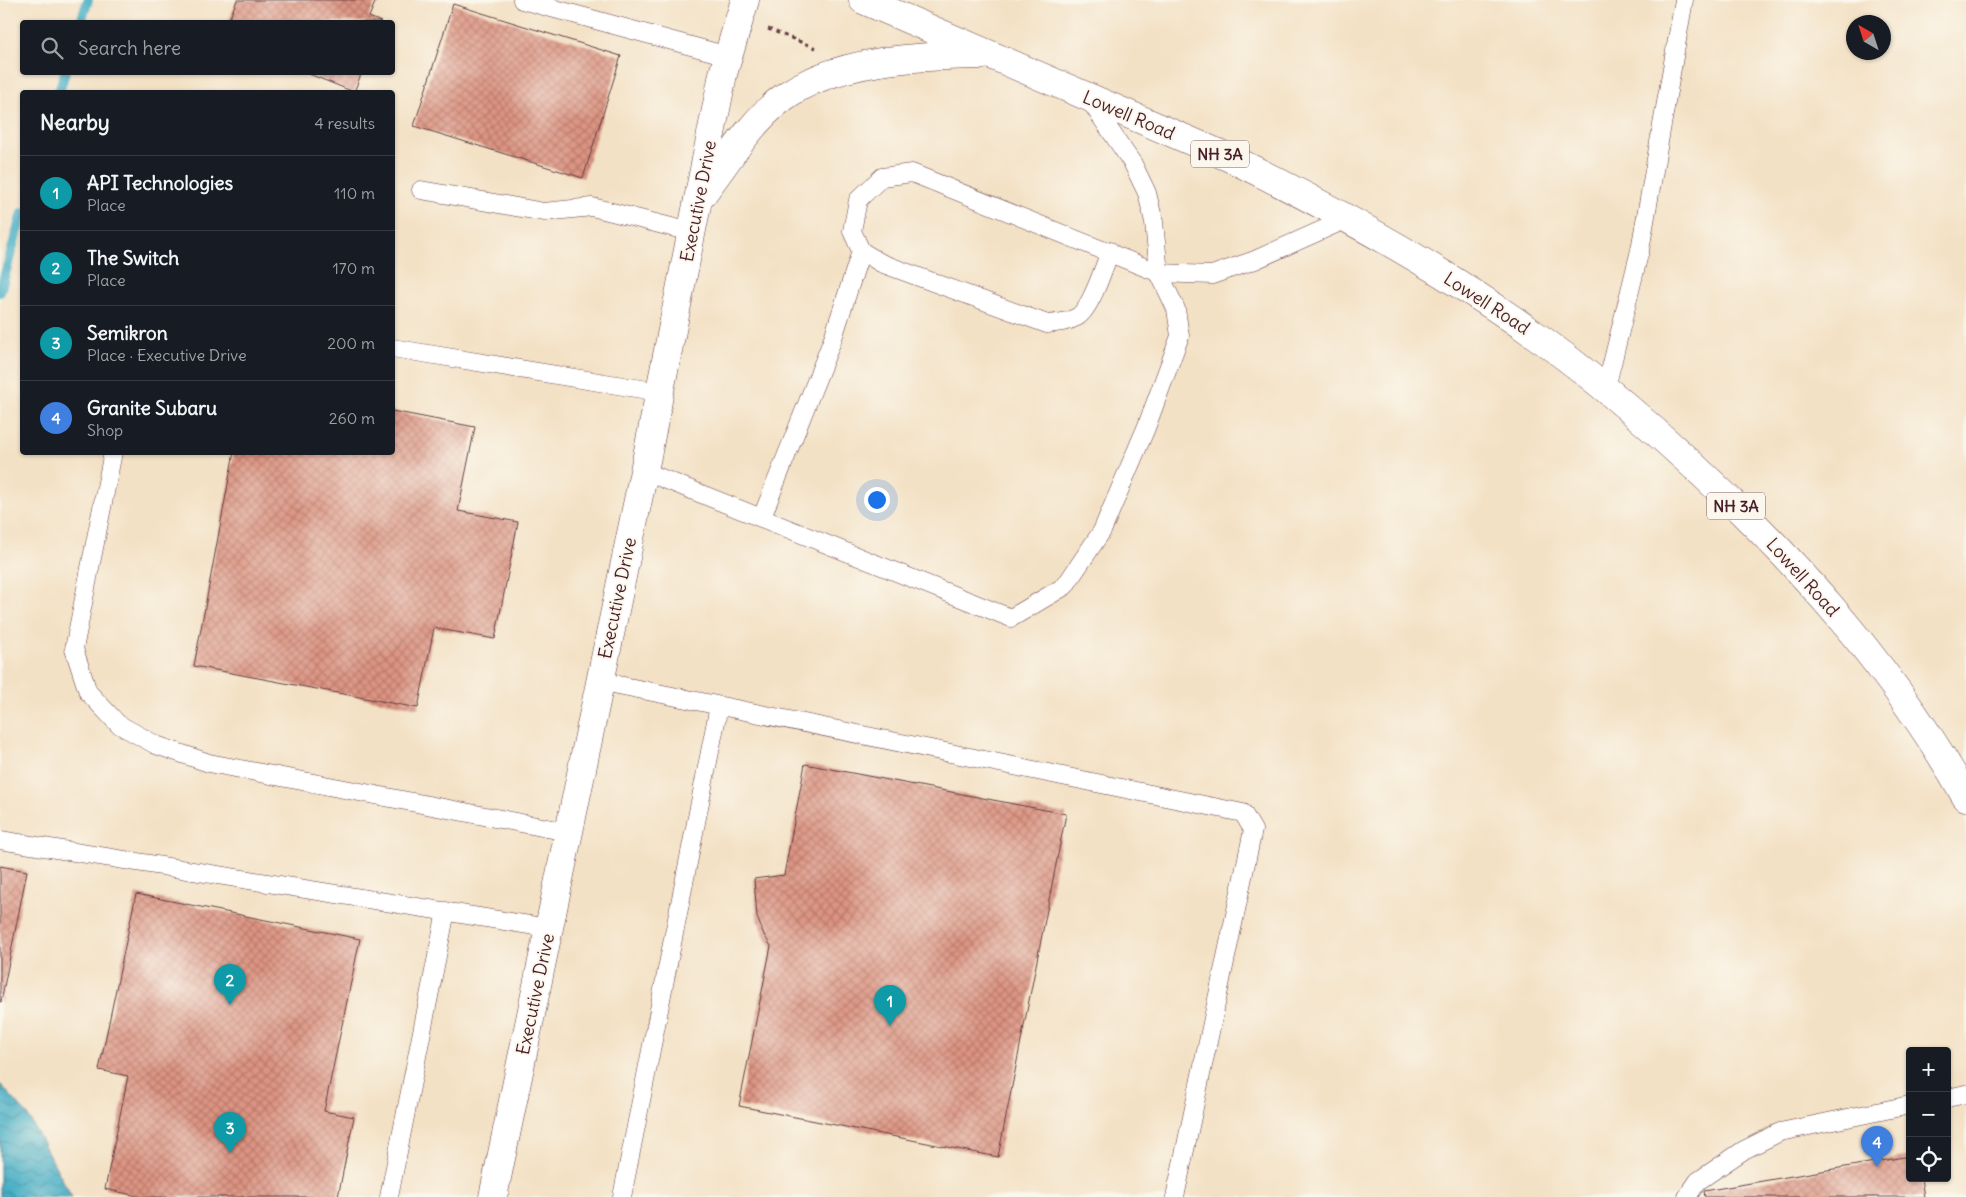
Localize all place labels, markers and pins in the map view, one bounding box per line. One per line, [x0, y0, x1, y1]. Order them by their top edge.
pin: 2 [214, 964, 246, 1005]
pin: 1 [874, 985, 906, 1026]
pin: 3 [214, 1112, 246, 1153]
pin: 4 [1861, 1126, 1893, 1167]

